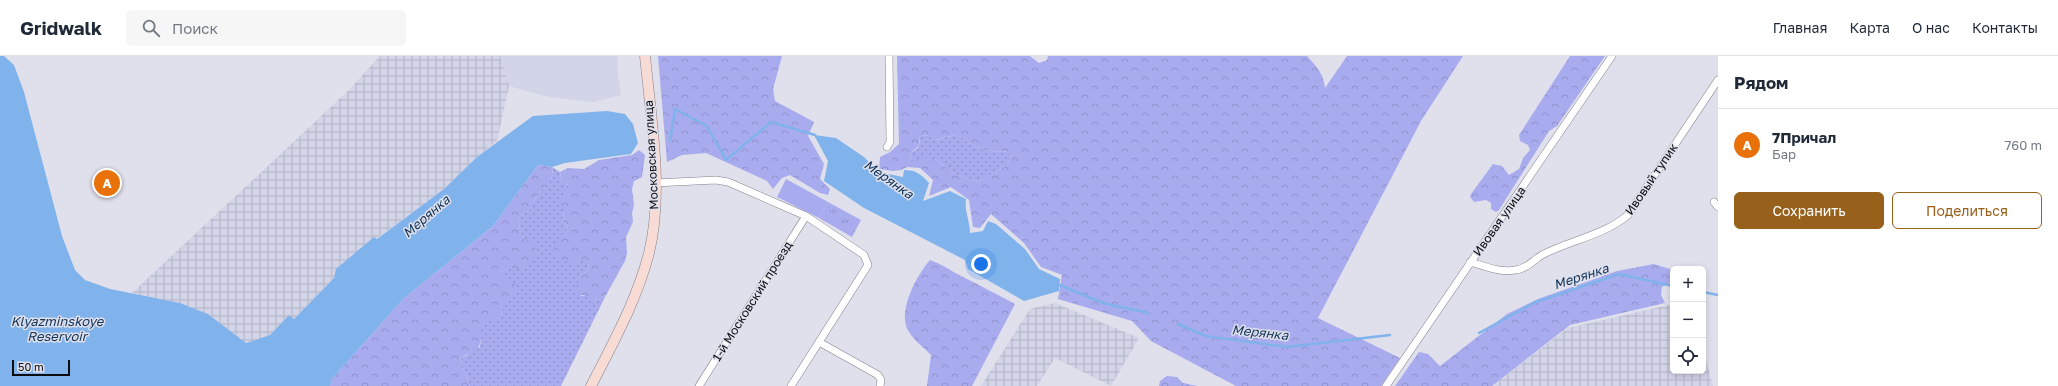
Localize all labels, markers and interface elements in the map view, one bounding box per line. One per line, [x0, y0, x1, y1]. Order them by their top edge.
search box [126, 10, 406, 46]
text: Gridwalk [20, 16, 102, 39]
icon: search [140, 17, 162, 39]
text: Поиск [172, 19, 218, 37]
text: Главная [1773, 19, 1827, 36]
text: Карта [1849, 19, 1890, 36]
text: О нас [1912, 19, 1950, 36]
text: Контакты [1972, 19, 2038, 36]
text: Рядом [1734, 72, 1788, 93]
street label: Московская улица [641, 100, 661, 210]
text: 7Причал [1772, 128, 1836, 146]
text: A [1742, 137, 1752, 153]
text: 760 m [2004, 137, 2042, 153]
street label: Ивовый тупик [1622, 140, 1681, 218]
text: Бар [1772, 146, 1796, 162]
water label: Мерянка [861, 156, 917, 202]
pin: A [94, 168, 120, 198]
street label: Ивовая улица [1469, 183, 1529, 259]
water label: Мерянка [399, 191, 453, 241]
button: Сохранить [1734, 192, 1884, 229]
button: Поделиться [1892, 192, 2042, 229]
street label: 1-й Московский проезд [709, 238, 795, 364]
your location [971, 254, 991, 274]
water label: Мерянка [1552, 259, 1611, 292]
map controls [1670, 266, 1706, 374]
button: + [1670, 266, 1706, 302]
button: − [1670, 302, 1706, 338]
water label: Klyazminskoye Reservoir [11, 313, 105, 344]
water label: Мерянка [1231, 321, 1290, 343]
button: locate [1670, 338, 1706, 374]
scale bar [12, 358, 70, 377]
text: 50 m [18, 360, 44, 373]

